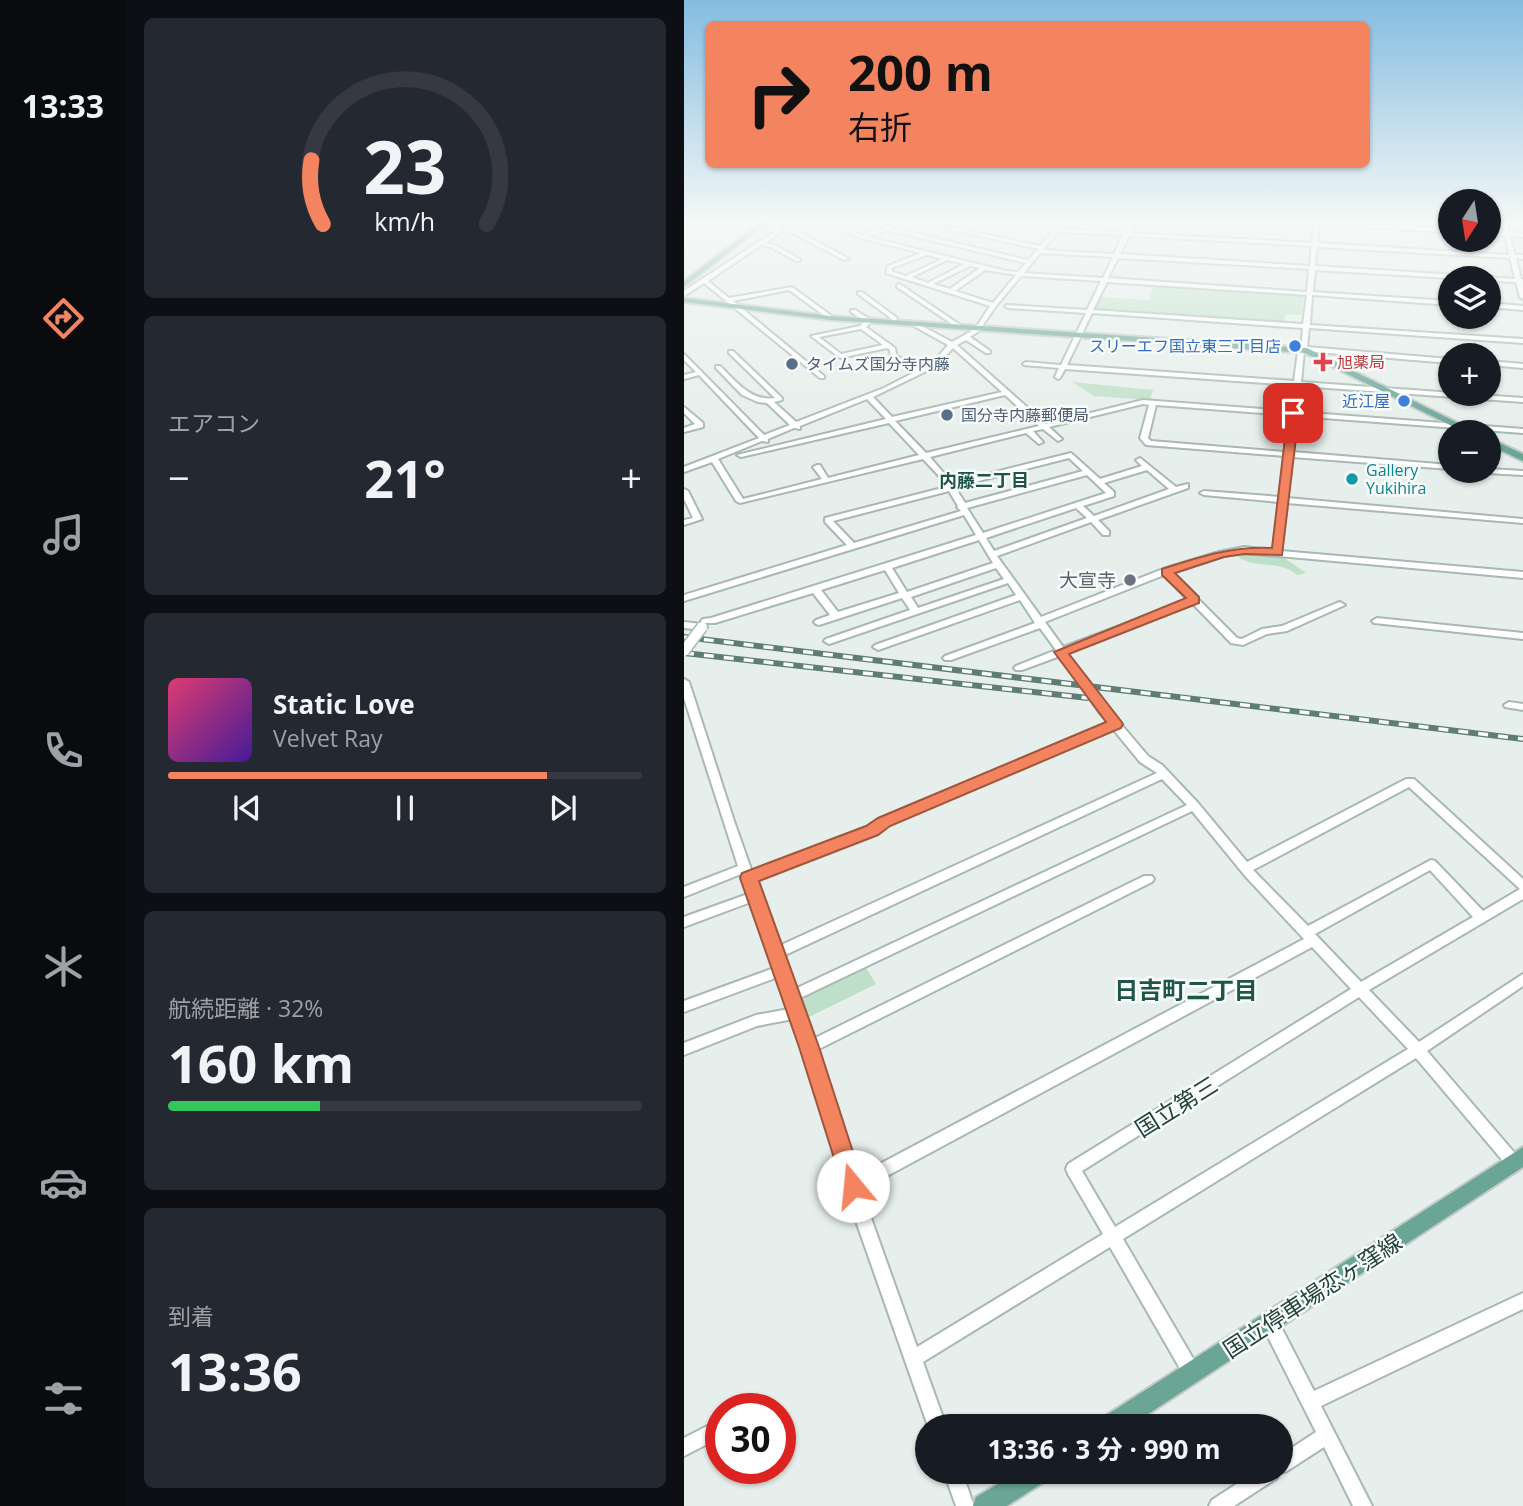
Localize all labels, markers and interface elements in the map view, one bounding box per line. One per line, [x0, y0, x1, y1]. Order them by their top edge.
text: 200 m [848, 39, 993, 105]
icon: right [733, 49, 824, 140]
text: 13:33 [22, 84, 104, 127]
text: 右折 [848, 105, 912, 148]
text: 23 [363, 116, 447, 215]
north arrow [1438, 189, 1501, 252]
map controls [1438, 189, 1501, 483]
text: km/h [375, 204, 435, 238]
button: layers [1438, 266, 1501, 329]
icon: directions [39, 294, 88, 343]
place label: スリーエフ国立東三丁目店 [1089, 335, 1281, 357]
marker: スリーエフ国立東三丁目店 [1287, 338, 1303, 354]
button: + [1438, 343, 1501, 406]
place label: 旭薬局 [1337, 351, 1385, 373]
place label: タイムズ国分寺内藤 [806, 353, 950, 375]
marker: 旭薬局 [1315, 354, 1331, 370]
marker: タイムズ国分寺内藤 [784, 356, 800, 372]
pin [1263, 383, 1323, 443]
place label: 近江屋 [1342, 390, 1390, 412]
marker: 近江屋 [1396, 393, 1412, 409]
icon: arrive [1274, 394, 1312, 432]
place label: 国分寺内藤郵便局 [961, 404, 1089, 426]
text: エアコン [168, 407, 260, 439]
marker: 国分寺内藤郵便局 [939, 407, 955, 423]
button: − [1438, 420, 1501, 483]
text: 21° [364, 442, 446, 513]
text: − [168, 451, 190, 503]
text: + [620, 451, 642, 503]
place label: Gallery Yukihira [1366, 459, 1426, 499]
district label: 内藤二丁目 [939, 468, 1029, 492]
marker: Gallery Yukihira [1344, 471, 1360, 487]
icon: music [39, 510, 88, 559]
place label: 大宣寺 [1059, 567, 1116, 593]
marker: 大宣寺 [1122, 572, 1138, 588]
text: Static Love [273, 686, 415, 722]
text: Velvet Ray [273, 722, 383, 754]
icon: phone [39, 726, 88, 775]
icon: previous [228, 789, 266, 827]
icon: pause [386, 789, 424, 827]
icon: next [544, 789, 582, 827]
icon: climate [39, 942, 88, 991]
district label: 日吉町二丁目 [1114, 973, 1258, 1006]
text: 航続距離 · 32% [168, 992, 323, 1024]
text: 160 km [168, 1027, 354, 1098]
street label: 国立第三 [1129, 1068, 1223, 1144]
position arrow [816, 1149, 890, 1223]
icon: car [39, 1158, 88, 1207]
street label: 国立停車場恋ヶ窪線 [1216, 1225, 1408, 1365]
text: 到着 [168, 1300, 214, 1332]
text: 13:36 [168, 1335, 302, 1406]
icon: filters [39, 1374, 88, 1423]
speed limit sign: 30 [705, 1393, 796, 1484]
text: 13:36 · 3 分 · 990 m [987, 1431, 1221, 1467]

